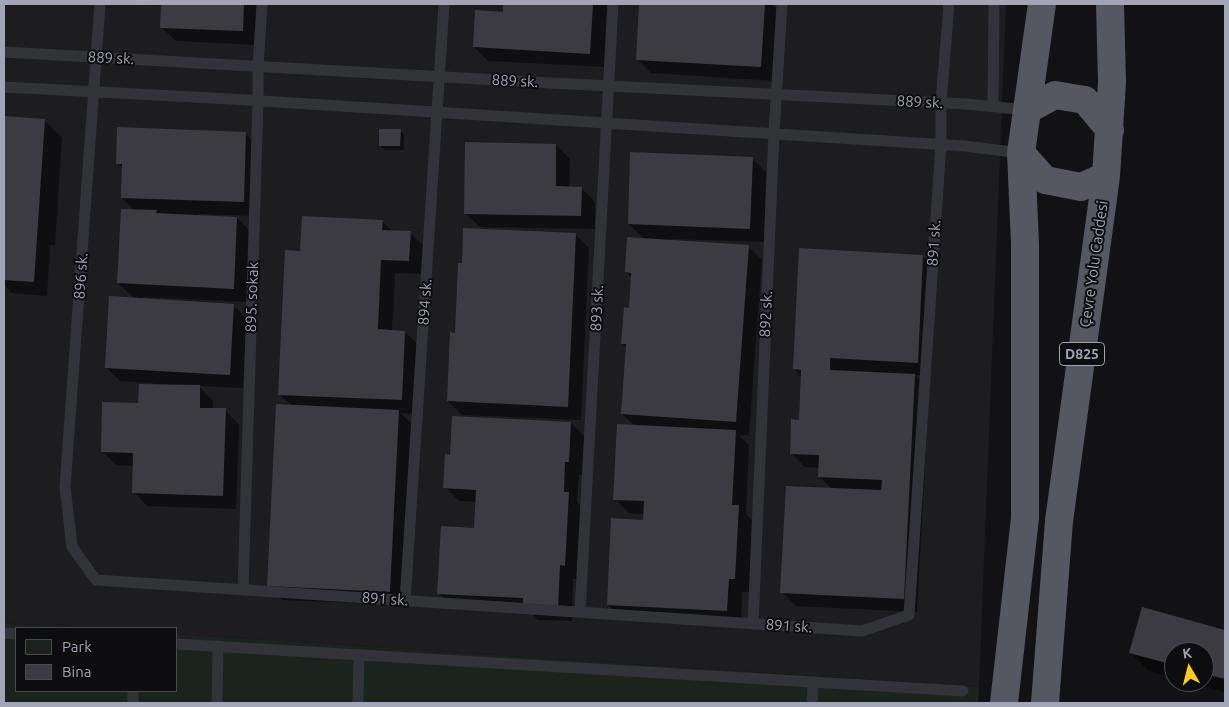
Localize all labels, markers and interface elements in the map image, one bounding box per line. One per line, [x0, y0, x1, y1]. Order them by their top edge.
street label: 889 sk. [87, 48, 135, 68]
street label: 889 sk. [491, 71, 539, 91]
street label: 889 sk. [896, 92, 944, 112]
street label: Çevre Yolu Caddesi [1076, 199, 1112, 329]
street label: 891 sk. [923, 219, 945, 267]
street label: 896 sk. [70, 252, 92, 300]
street label: 895. sokak [242, 261, 262, 333]
street label: 894 sk. [414, 278, 436, 326]
street label: 893 sk. [587, 284, 607, 332]
street label: 892 sk. [756, 290, 776, 338]
road number: D825 [1060, 342, 1104, 366]
street label: 891 sk. [361, 588, 409, 610]
street label: 891 sk. [765, 615, 813, 637]
legend [15, 627, 178, 692]
text: Park [62, 638, 92, 655]
north arrow [1164, 642, 1214, 692]
text: K [1181, 645, 1193, 662]
text: Bina [62, 663, 91, 680]

